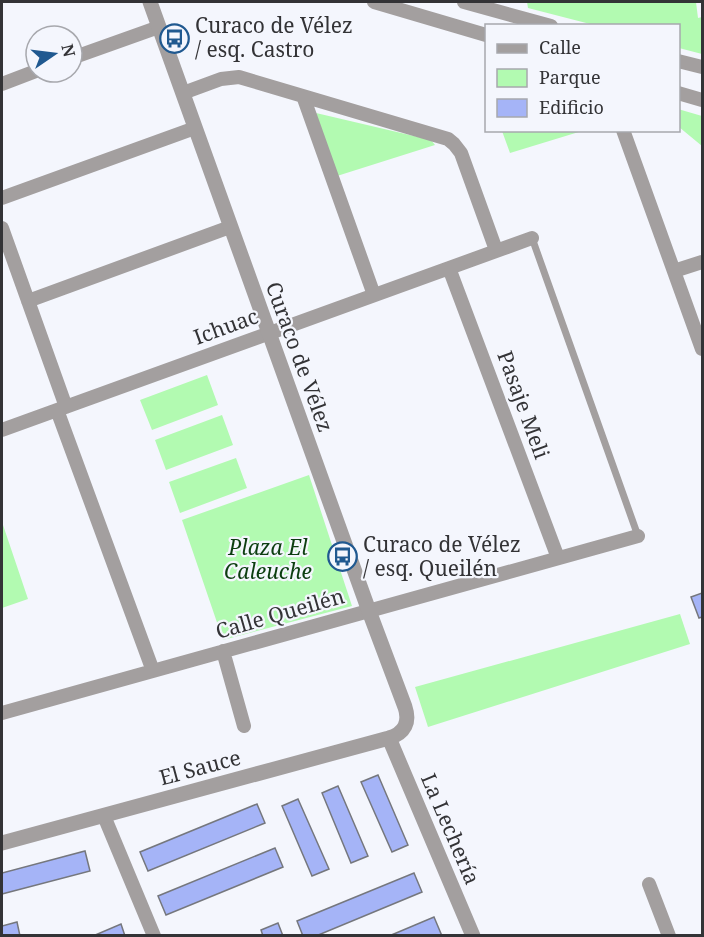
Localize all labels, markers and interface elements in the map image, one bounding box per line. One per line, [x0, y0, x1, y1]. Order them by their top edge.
place label: Curaco de Vélez / esq. Castro [195, 11, 353, 63]
bus stop icon: Curaco de Vélez / esq. Castro [158, 22, 190, 54]
north arrow [24, 24, 84, 84]
legend [485, 24, 680, 132]
text: Calle [539, 35, 581, 59]
text: N [56, 42, 81, 60]
text: Parque [539, 65, 601, 89]
text: Edificio [539, 95, 604, 119]
street label: Curaco de Vélez [260, 278, 340, 436]
street label: Ichuac [189, 301, 262, 351]
street label: Pasaje Meli [491, 347, 557, 463]
place label: Curaco de Vélez / esq. Queilén [363, 530, 521, 582]
park label: Plaza El Caleuche [224, 533, 312, 585]
bus stop icon: Curaco de Vélez / esq. Queilén [326, 541, 358, 573]
street label: Calle Queilén [212, 581, 347, 645]
street label: El Sauce [156, 743, 244, 791]
street label: La Lechería [415, 769, 487, 888]

